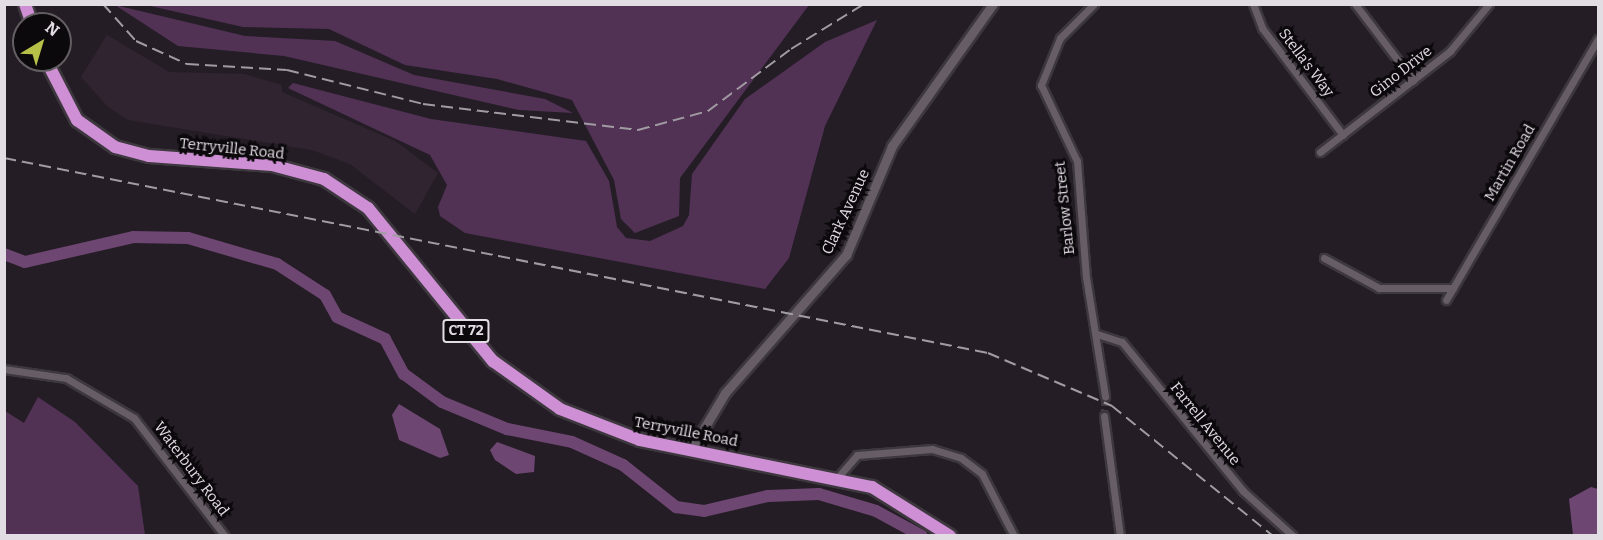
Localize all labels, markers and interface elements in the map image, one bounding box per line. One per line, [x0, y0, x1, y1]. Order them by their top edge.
north arrow [12, 12, 72, 72]
text: N [41, 18, 63, 40]
street label: Stella's Way [1274, 25, 1338, 101]
street label: Gino Drive [1366, 42, 1436, 102]
street label: Martin Road [1481, 121, 1539, 205]
street label: Terryville Road [179, 135, 285, 163]
street label: Barlow Street [1051, 160, 1079, 256]
street label: Clark Avenue [818, 166, 874, 258]
road number: CT 72 [442, 320, 490, 342]
street label: Farrell Avenue [1166, 379, 1244, 469]
street label: Terryville Road [633, 413, 739, 451]
street label: Waterbury Road [150, 418, 232, 520]

